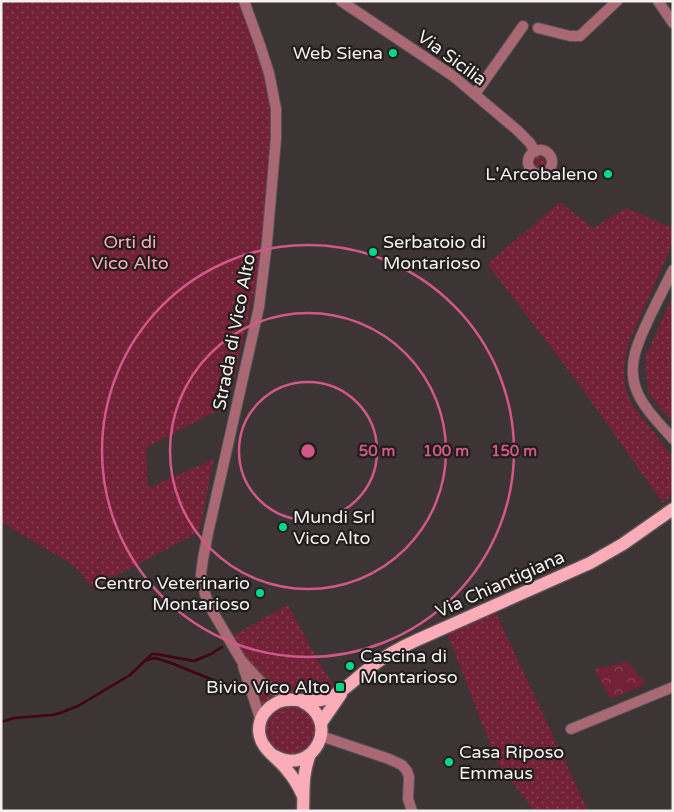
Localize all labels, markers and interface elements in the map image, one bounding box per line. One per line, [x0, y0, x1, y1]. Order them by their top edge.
street label: Via Sicilia [413, 26, 491, 90]
place label: Web Siena [293, 42, 383, 64]
marker: Web Siena [387, 47, 399, 59]
place label: L'Arcobaleno [485, 163, 598, 185]
marker: L'Arcobaleno [602, 168, 614, 180]
park label: Orti di Vico Alto [91, 231, 169, 274]
place label: Serbatoio di Montarioso [383, 231, 486, 274]
marker: Serbatoio di Montarioso [367, 246, 379, 258]
street label: Strada di Vico Alto [208, 252, 260, 412]
centre of rings [299, 442, 317, 460]
text: 50 m [359, 442, 395, 460]
text: 100 m [423, 442, 469, 460]
text: 150 m [491, 442, 537, 460]
place label: Mundi Srl Vico Alto [293, 506, 375, 549]
marker: Mundi Srl Vico Alto [277, 521, 289, 533]
street label: Via Chiantigiana [432, 546, 568, 622]
place label: Centro Veterinario Montarioso [94, 572, 250, 615]
marker: Centro Veterinario Montarioso [254, 587, 266, 599]
place label: Cascina di Montarioso [360, 645, 458, 688]
marker: Cascina di Montarioso [344, 660, 356, 672]
place label: Bivio Vico Alto [206, 676, 330, 698]
marker: Bivio Vico Alto [334, 681, 346, 693]
place label: Casa Riposo Emmaus [459, 741, 564, 784]
marker: Casa Riposo Emmaus [443, 756, 455, 768]

